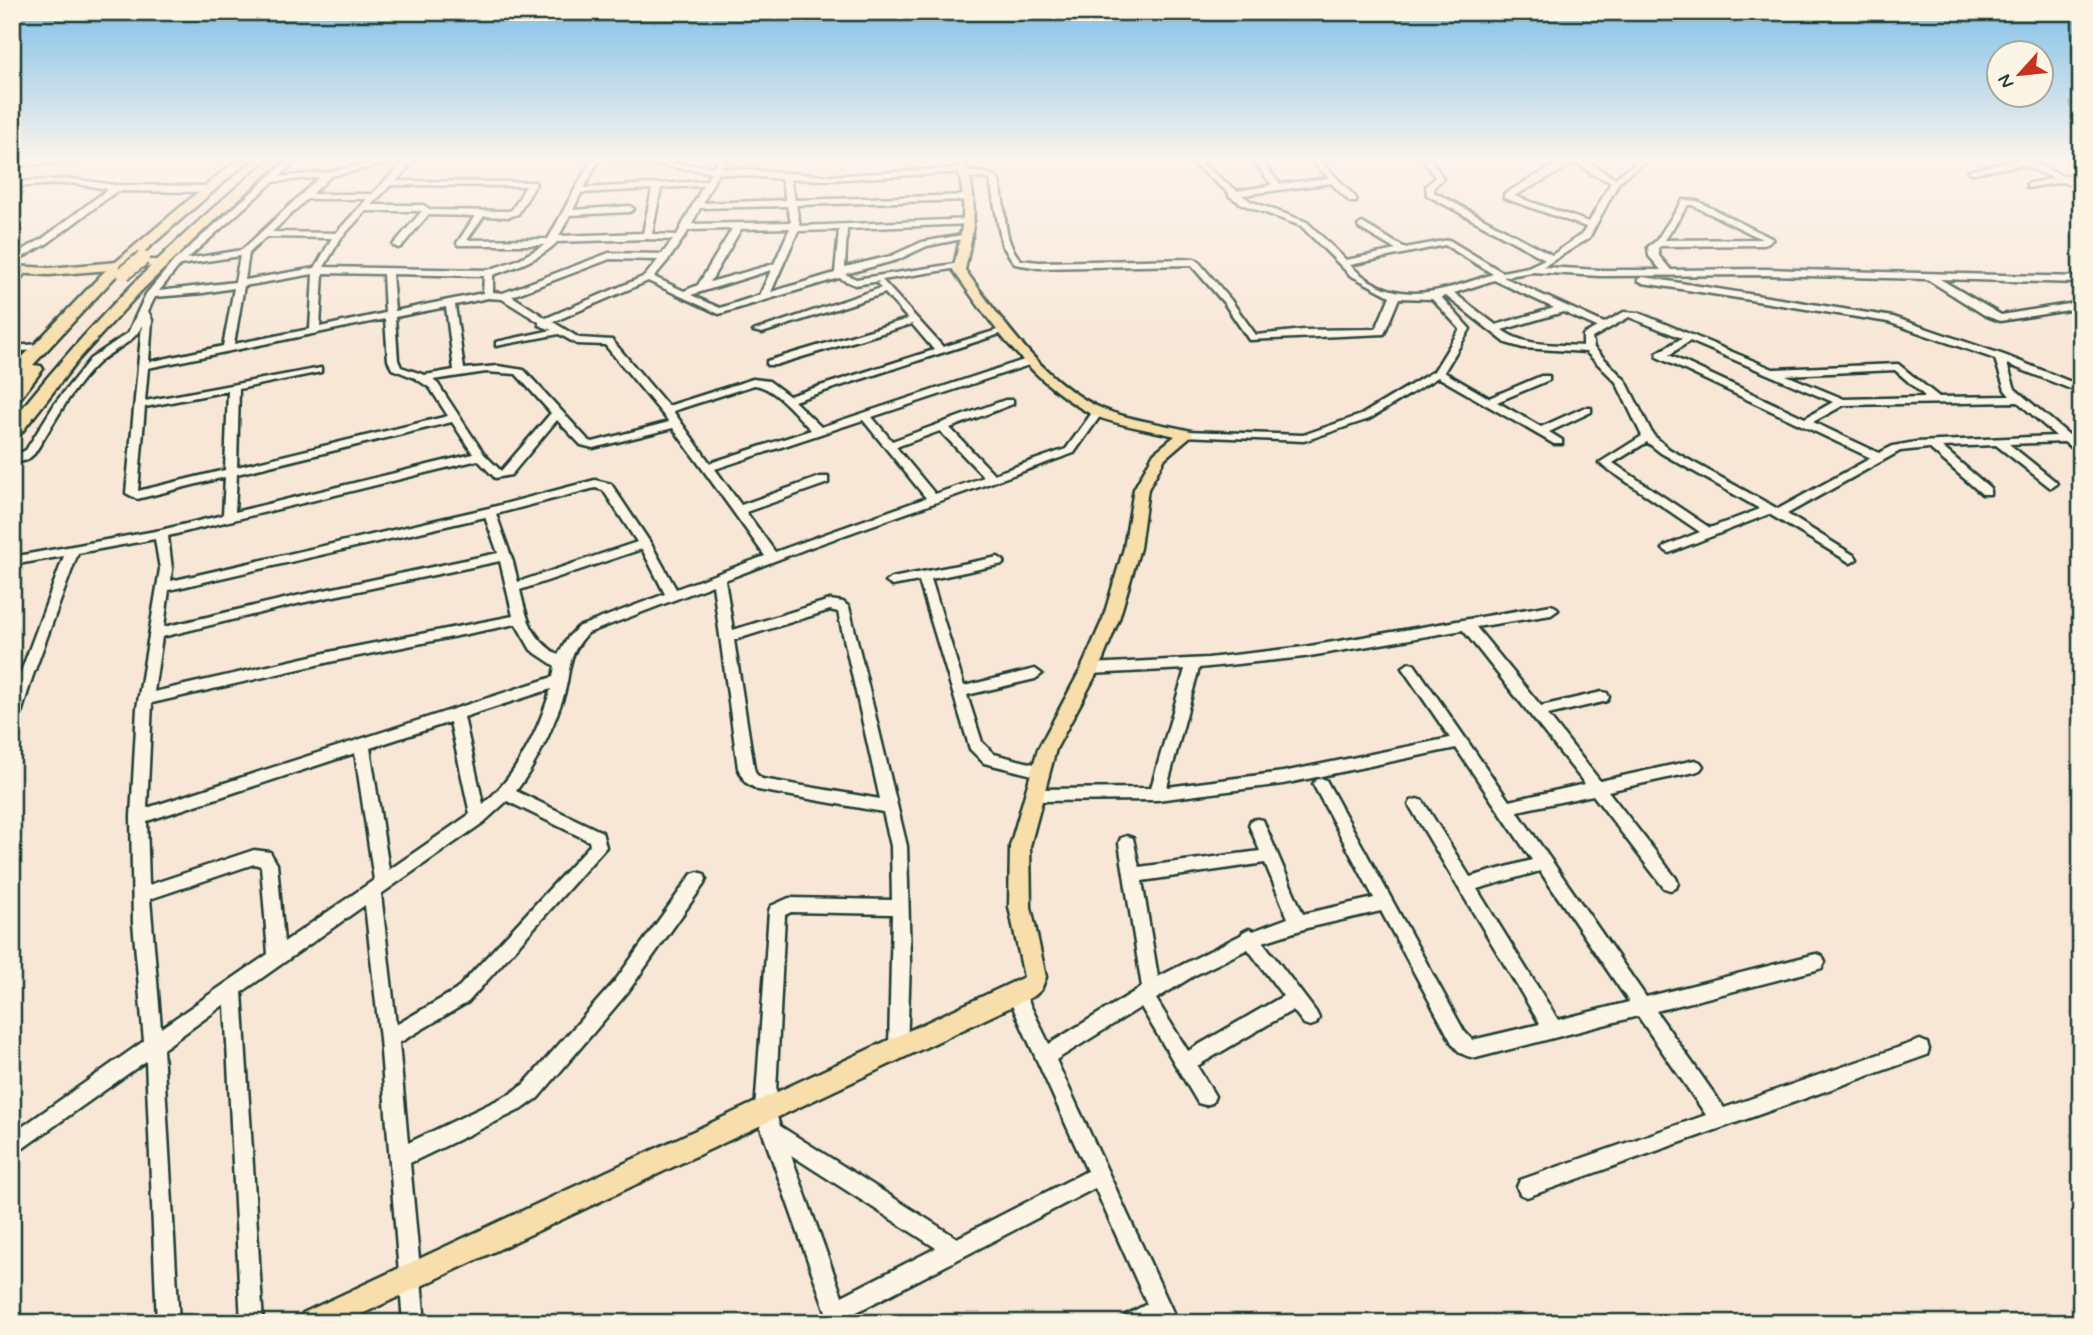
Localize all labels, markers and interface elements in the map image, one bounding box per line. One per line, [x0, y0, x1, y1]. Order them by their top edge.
north arrow [1984, 38, 2054, 108]
text: N [1992, 70, 2020, 92]

